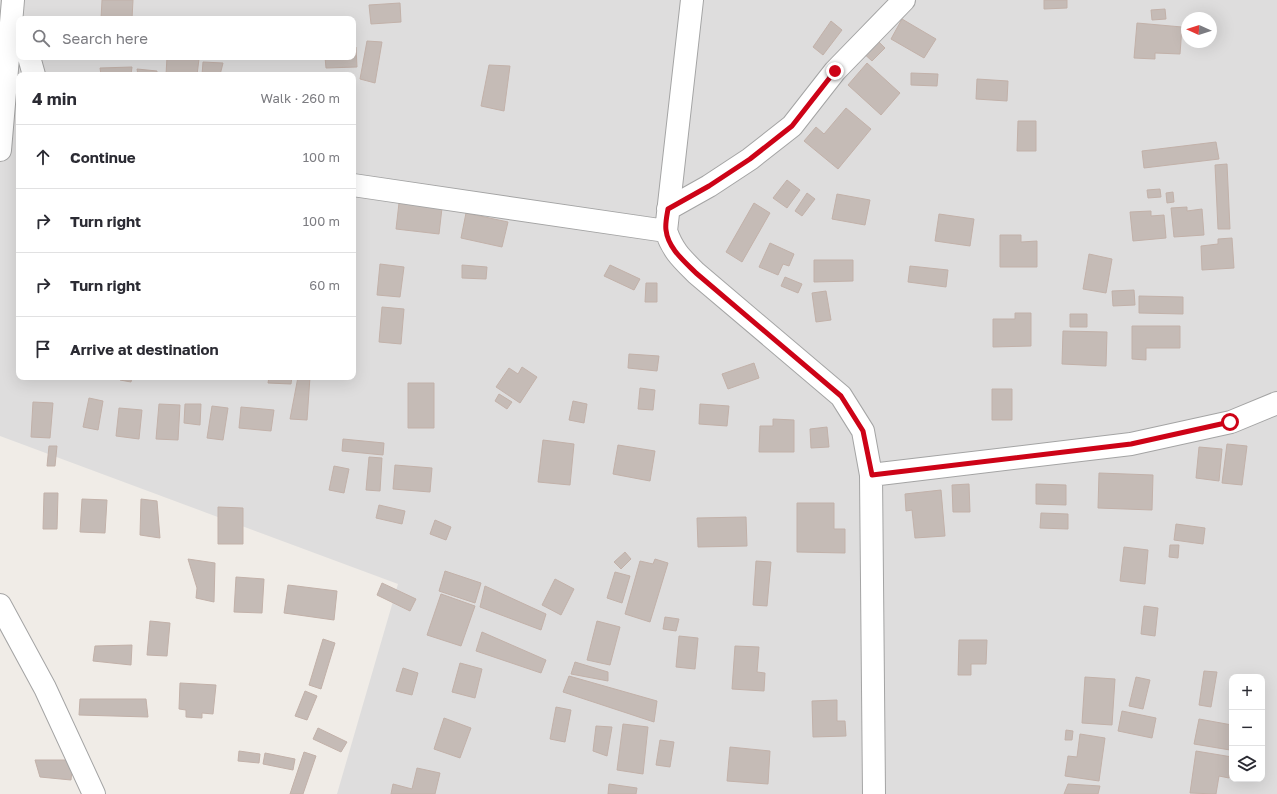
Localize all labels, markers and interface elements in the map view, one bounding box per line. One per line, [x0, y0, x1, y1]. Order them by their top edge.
north arrow [1181, 12, 1217, 48]
search box [16, 16, 356, 60]
icon: search [30, 27, 52, 49]
text: Search here [62, 29, 148, 47]
route end [826, 62, 844, 80]
text: 4 min [32, 88, 77, 109]
text: Walk · 260 m [261, 90, 340, 106]
icon: ahead [32, 146, 54, 168]
text: Continue [70, 148, 136, 166]
text: 100 m [303, 149, 340, 165]
icon: right [32, 210, 54, 232]
text: Turn right [70, 212, 141, 230]
text: 100 m [303, 213, 340, 229]
icon: right [32, 274, 54, 296]
text: Turn right [70, 276, 141, 294]
text: 60 m [309, 277, 340, 293]
icon: arrive [32, 338, 54, 360]
text: Arrive at destination [70, 340, 219, 358]
route start [1221, 413, 1239, 431]
map controls [1229, 674, 1265, 782]
button: + [1229, 674, 1265, 710]
button: − [1229, 710, 1265, 746]
button: layers [1229, 746, 1265, 782]

